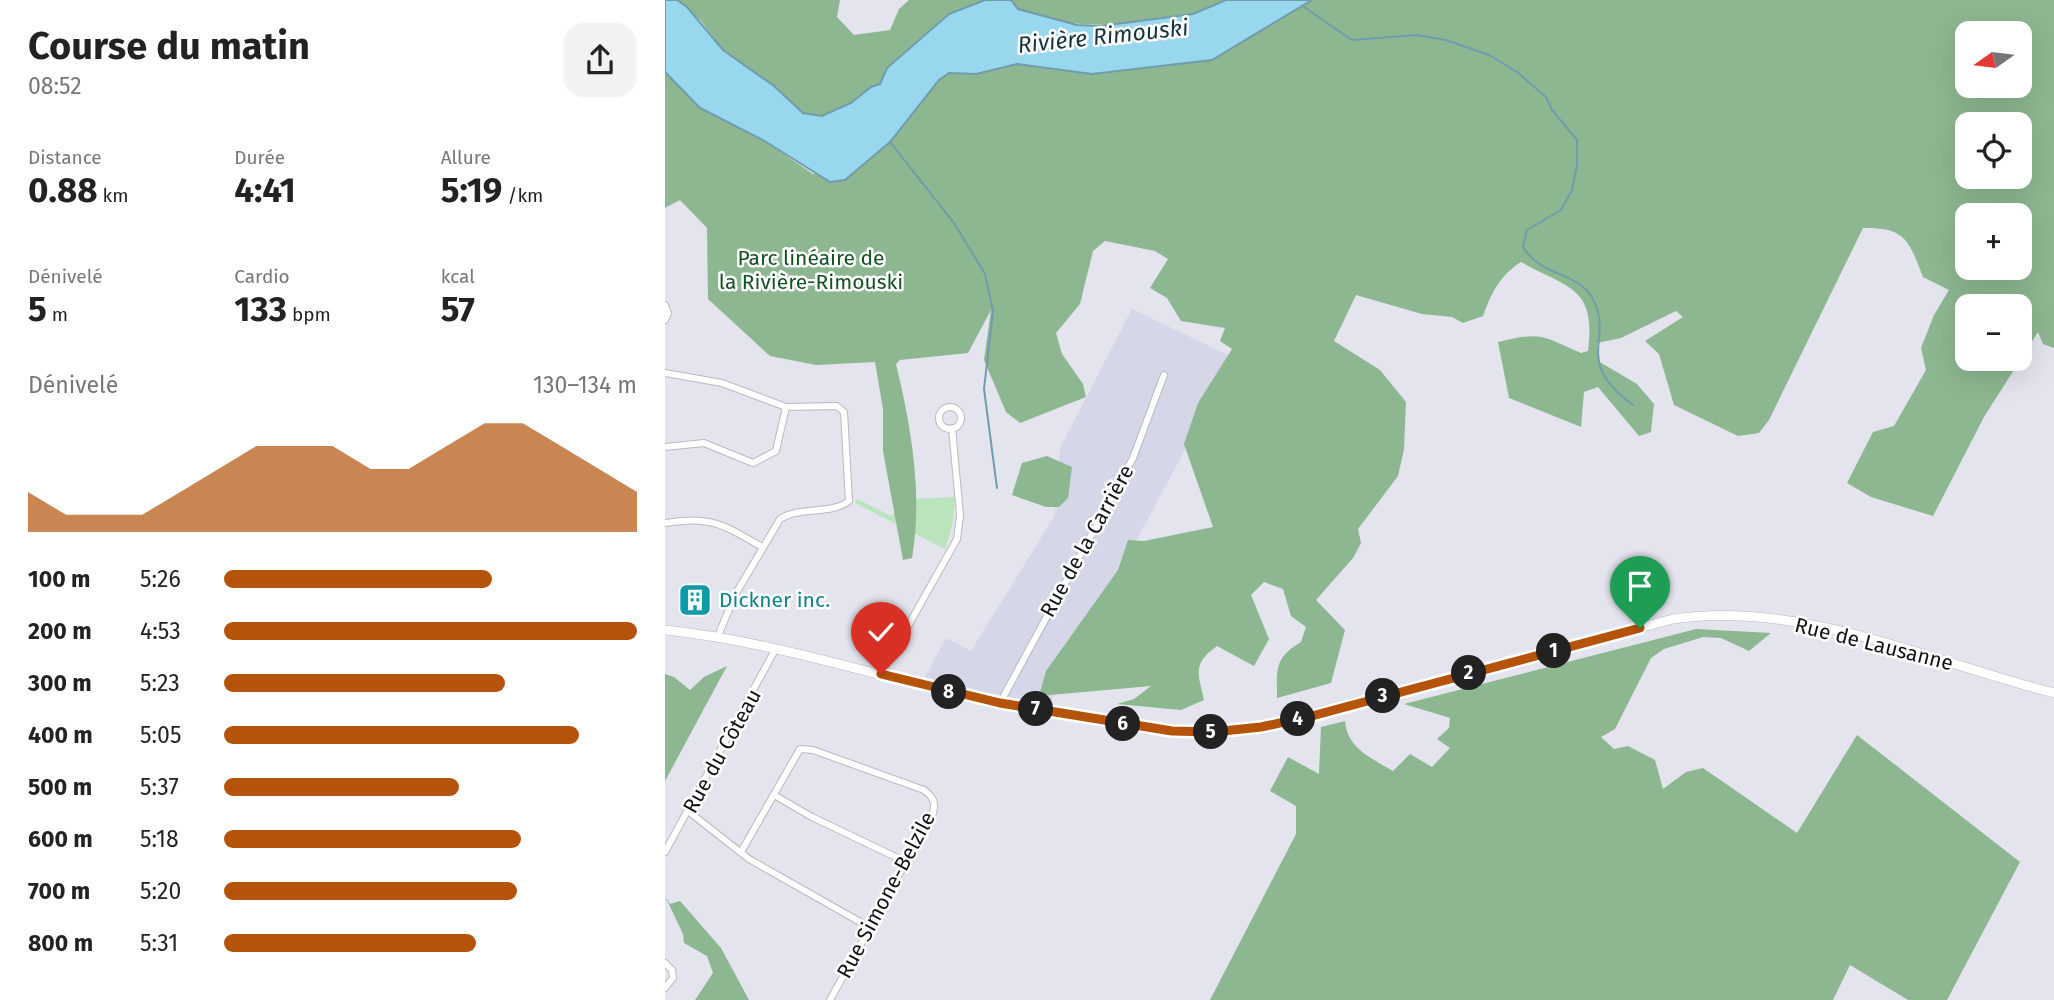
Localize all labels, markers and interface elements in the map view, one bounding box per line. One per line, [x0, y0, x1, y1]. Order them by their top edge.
water label: Rivière Rimouski [1016, 13, 1190, 59]
north arrow [1955, 21, 2032, 98]
map controls [1955, 21, 2032, 371]
text: Course du matin [28, 23, 310, 69]
button: share [563, 23, 637, 97]
text: 08:52 [28, 72, 82, 100]
button: locate [1955, 112, 2032, 189]
text: Distance [28, 146, 102, 169]
text: Durée [234, 146, 285, 169]
text: Allure [441, 146, 491, 169]
text: 0.88 [28, 169, 98, 211]
text: 4:41 [234, 169, 296, 211]
text: 5:19 [441, 169, 502, 211]
text: km [98, 184, 129, 207]
text: /km [502, 184, 543, 207]
button: + [1955, 203, 2032, 280]
park label: Parc linéaire de la Rivière-Rimouski [719, 245, 903, 295]
text: Dénivelé [28, 265, 103, 288]
text: Cardio [234, 265, 290, 288]
text: kcal [441, 265, 475, 288]
text: 5 [28, 288, 47, 330]
text: 133 [234, 288, 287, 330]
text: 57 [441, 288, 475, 330]
button: − [1955, 294, 2032, 371]
text: m [47, 303, 68, 326]
text: bpm [287, 303, 331, 326]
text: Dénivelé [28, 371, 118, 399]
text: 130–134 m [533, 371, 637, 399]
street label: Rue de la Carrière [1034, 460, 1140, 622]
pin [1610, 556, 1670, 628]
text: 100 m [28, 565, 90, 593]
text: 5:26 [140, 565, 181, 593]
icon: arrive [1621, 567, 1659, 605]
building icon: Dickner inc. [676, 581, 714, 619]
place label: Dickner inc. [719, 587, 830, 613]
pin [851, 602, 911, 674]
street label: Rue de Lausanne [1792, 612, 1956, 676]
icon: check [862, 613, 900, 651]
text: 200 m [28, 617, 92, 645]
text: 4:53 [140, 617, 181, 645]
pin: 1 [1537, 634, 1571, 668]
text: 1 [1549, 639, 1558, 662]
pin: 2 [1451, 656, 1487, 690]
text: 2 [1464, 661, 1473, 684]
text: 300 m [28, 669, 92, 697]
text: 5:23 [140, 669, 180, 697]
pin: 8 [931, 674, 967, 710]
pin: 3 [1365, 678, 1401, 714]
text: 8 [943, 680, 954, 703]
street label: Rue du Côteau [677, 684, 767, 818]
text: 3 [1378, 684, 1387, 707]
pin: 7 [1019, 692, 1053, 726]
text: 7 [1031, 697, 1040, 720]
pin: 4 [1281, 702, 1315, 736]
pin: 6 [1105, 706, 1141, 742]
text: 4 [1292, 707, 1303, 730]
text: 6 [1117, 712, 1128, 735]
pin: 5 [1193, 714, 1229, 750]
text: 5 [1205, 720, 1216, 743]
text: 400 m [28, 721, 93, 749]
text: 5:05 [140, 721, 181, 749]
text: 500 m [28, 773, 92, 801]
text: 5:37 [140, 773, 179, 801]
street label: Rue Simone-Belzile [831, 807, 941, 983]
text: 600 m [28, 825, 93, 853]
text: 5:18 [140, 825, 179, 853]
text: 700 m [28, 877, 90, 905]
text: 5:20 [140, 877, 181, 905]
text: 800 m [28, 929, 93, 957]
text: 5:31 [140, 929, 178, 957]

